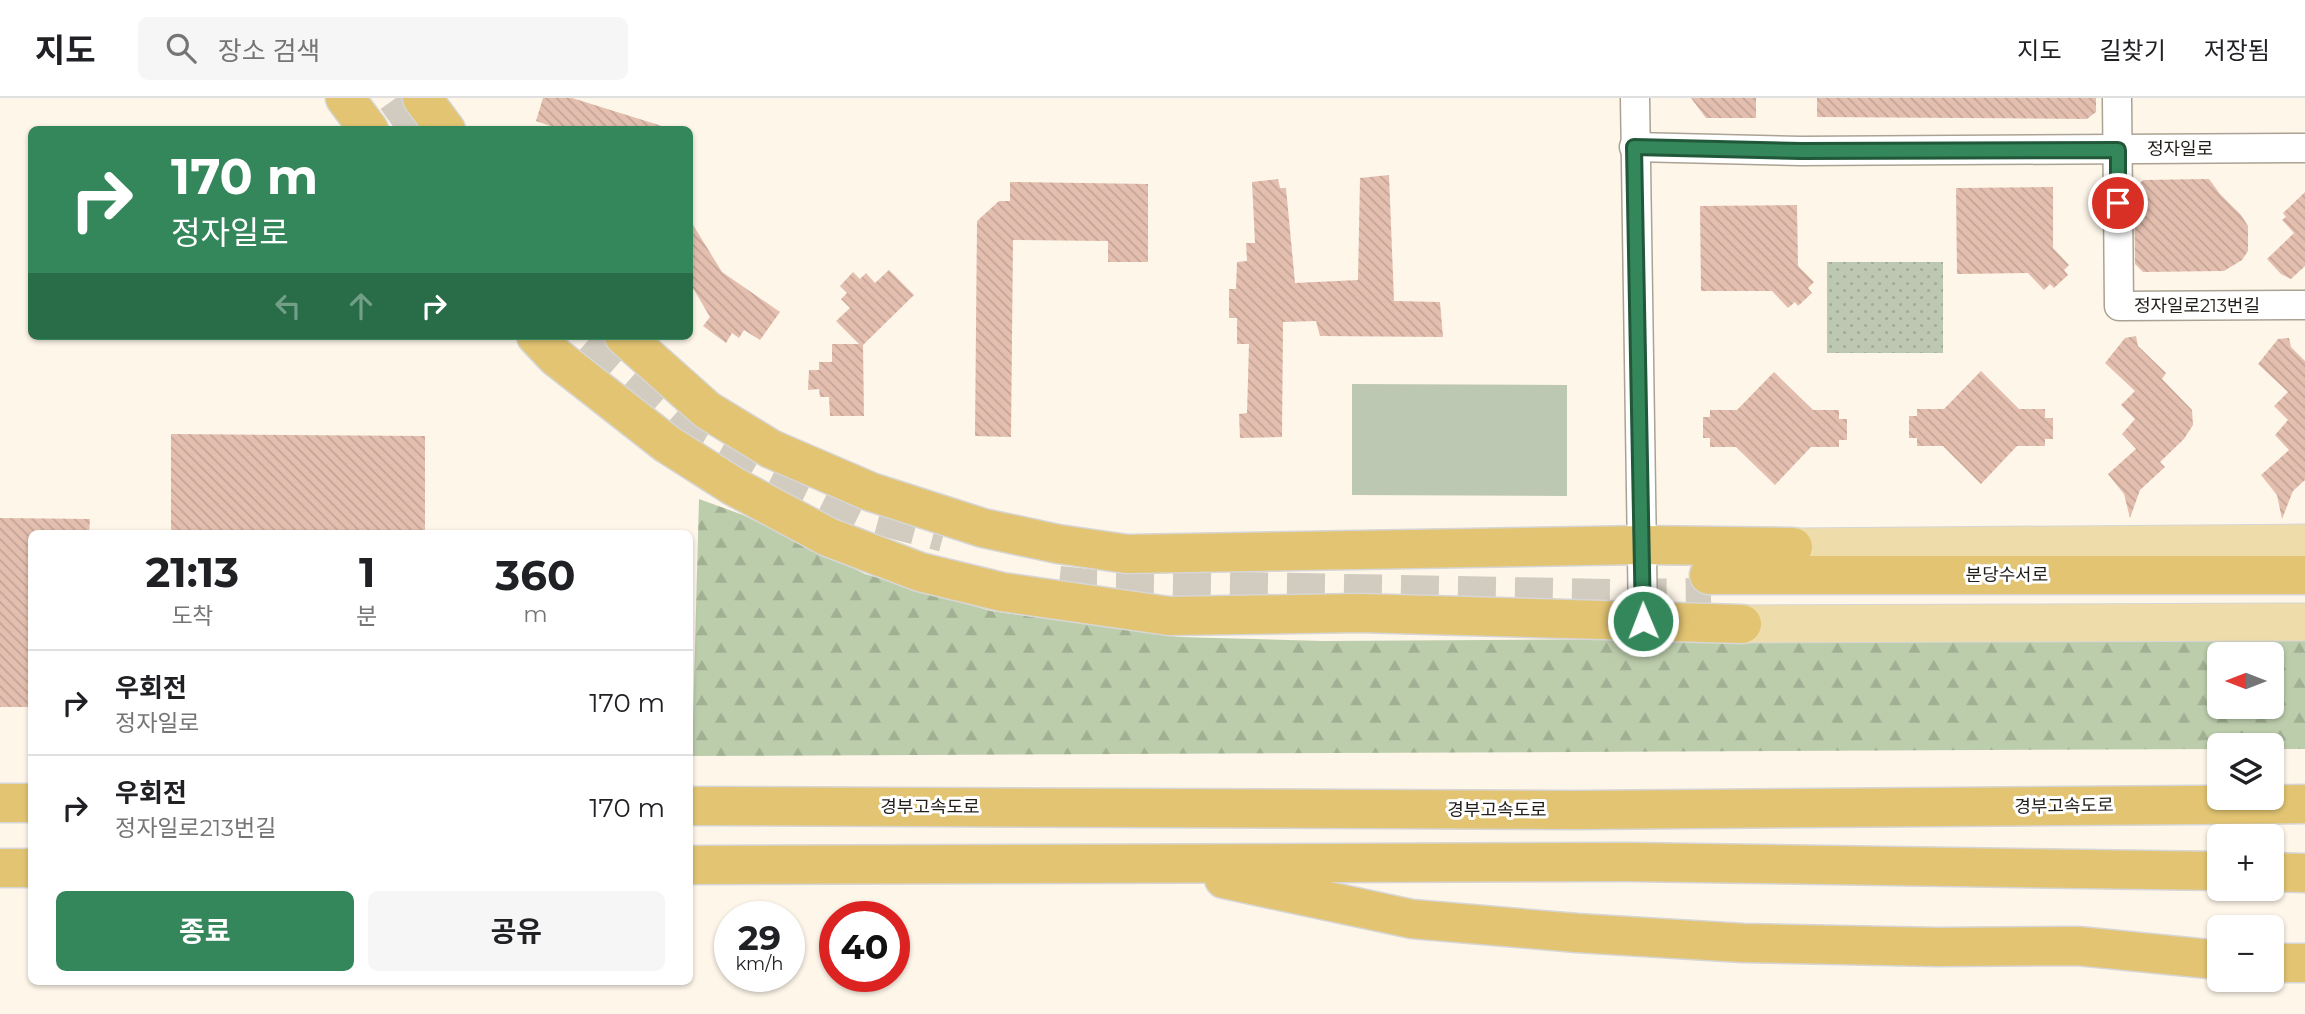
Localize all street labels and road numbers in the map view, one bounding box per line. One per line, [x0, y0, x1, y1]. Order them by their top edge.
street label: 정자일로 [2147, 138, 2213, 160]
street label: 정자일로213번길 [2134, 295, 2260, 317]
street label: 분당수서로 [1966, 564, 2048, 586]
street label: 경부고속도로 [2014, 794, 2114, 818]
street label: 경부고속도로 [880, 796, 980, 818]
street label: 경부고속도로 [1447, 799, 1547, 821]

